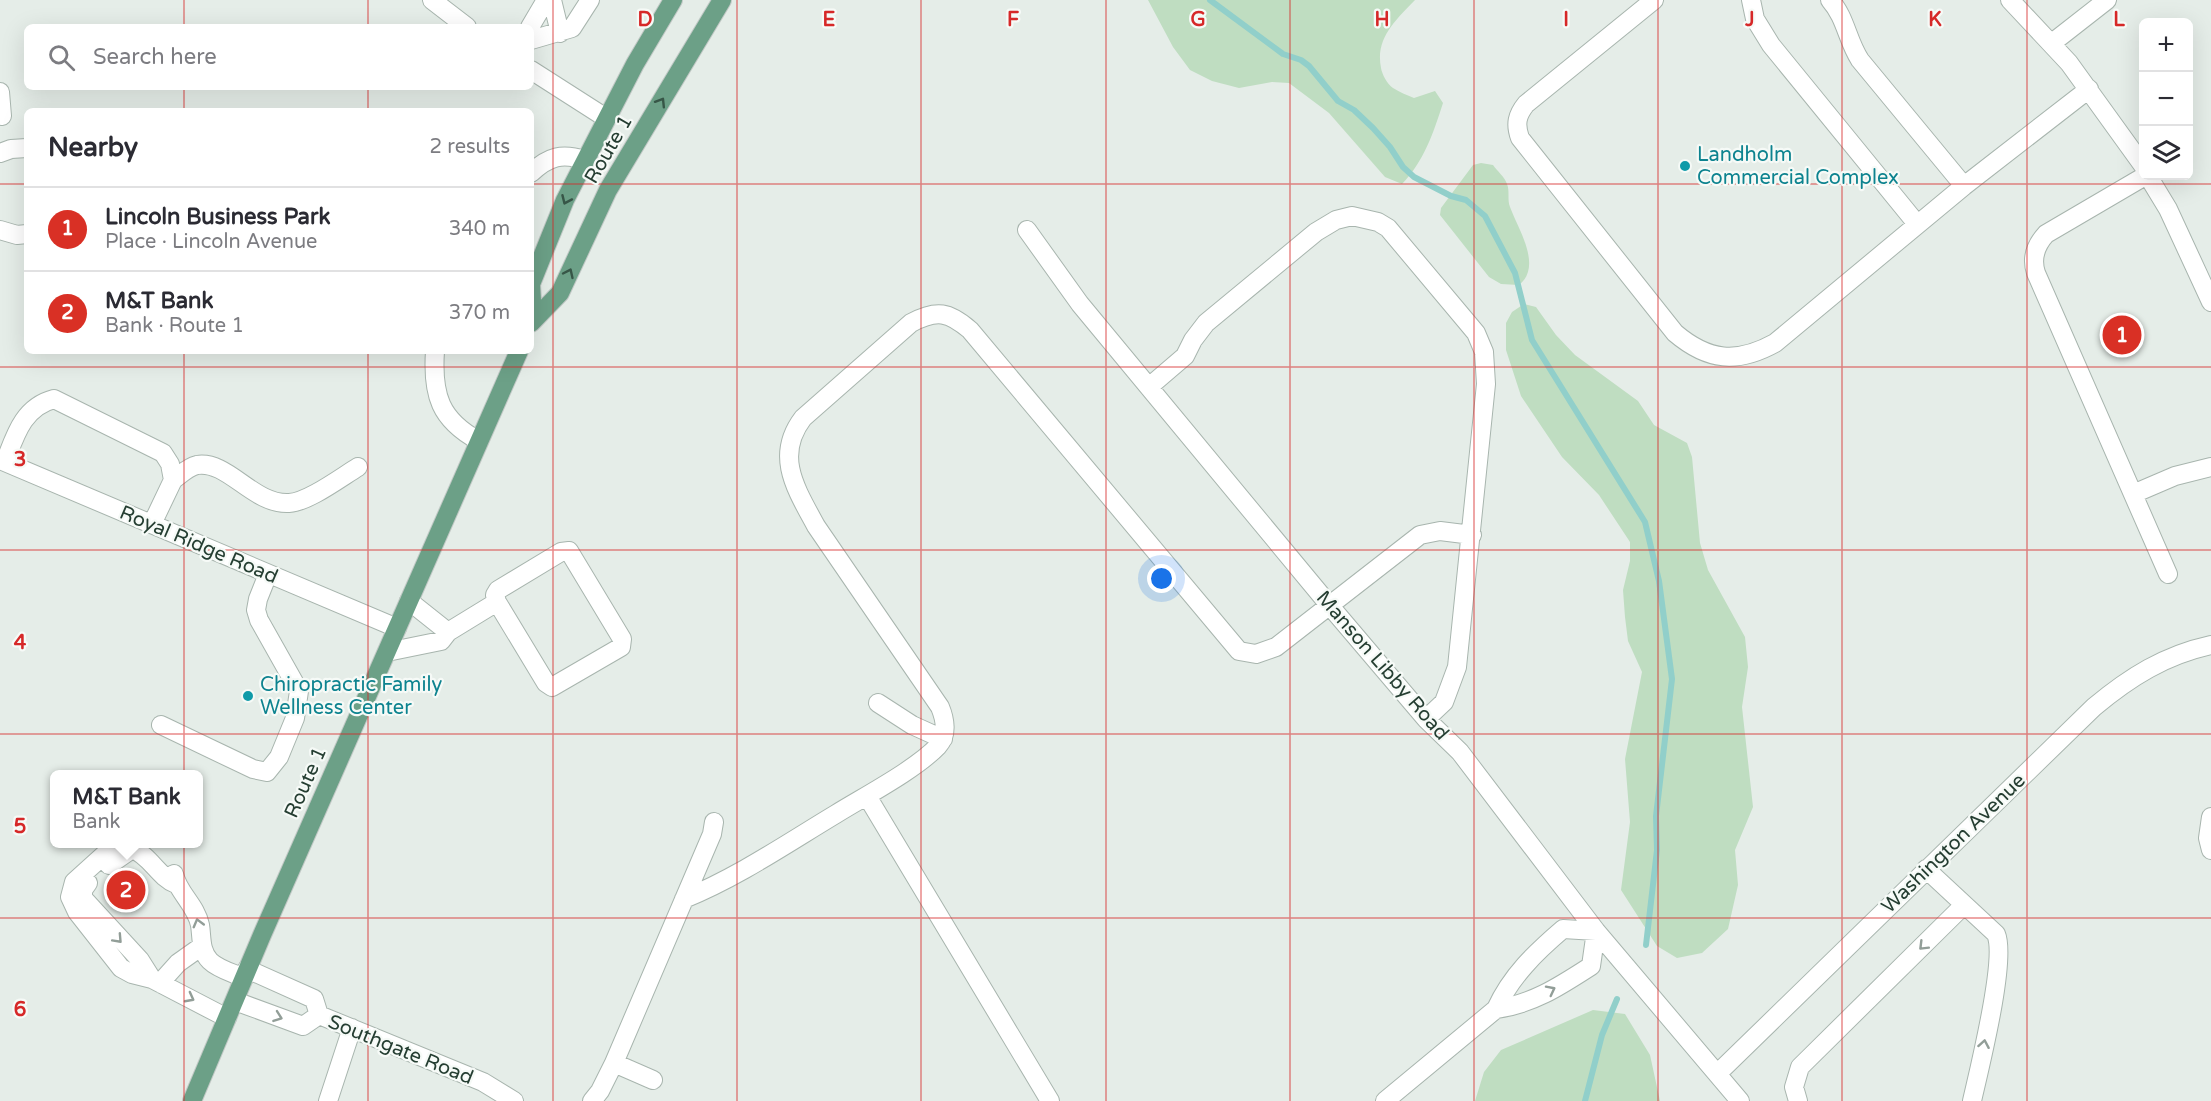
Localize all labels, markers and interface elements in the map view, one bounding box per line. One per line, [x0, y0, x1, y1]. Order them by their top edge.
text: D [637, 8, 653, 32]
text: E [823, 8, 836, 32]
text: F [1007, 8, 1019, 32]
text: G [1190, 8, 1206, 32]
text: H [1374, 8, 1390, 32]
text: I [1563, 8, 1569, 32]
text: J [1744, 8, 1755, 32]
text: K [1928, 8, 1942, 32]
text: L [2113, 8, 2125, 32]
map controls [2139, 18, 2193, 180]
button: + [2139, 18, 2193, 72]
search box [24, 24, 534, 90]
icon: search [45, 41, 78, 74]
text: Search here [93, 44, 217, 70]
button: − [2139, 72, 2193, 126]
one-way arrow [654, 98, 666, 108]
street label: Route 1 [580, 111, 638, 188]
button: layers [2139, 126, 2193, 180]
text: Nearby [48, 132, 138, 163]
text: 2 results [430, 135, 510, 159]
place label: Landholm Commercial Complex [1697, 143, 1899, 190]
marker: Landholm Commercial Complex [1678, 159, 1692, 173]
one-way arrow [561, 193, 573, 204]
text: Lincoln Business Park [105, 204, 330, 230]
text: 1 [61, 217, 74, 241]
text: 340 m [449, 217, 510, 241]
text: Place · Lincoln Avenue [105, 230, 317, 254]
one-way arrow [562, 269, 574, 280]
text: M&T Bank [105, 288, 213, 314]
text: 2 [61, 301, 74, 325]
text: 370 m [449, 301, 510, 325]
pin: 1 [2102, 312, 2142, 358]
text: Bank · Route 1 [105, 314, 244, 338]
text: 3 [14, 448, 26, 472]
street label: Royal Ridge Road [116, 501, 281, 589]
your location [1147, 564, 1176, 593]
street label: Manson Libby Road [1311, 586, 1454, 745]
text: 4 [14, 631, 27, 655]
place label: Chiropractic Family Wellness Center [260, 673, 442, 720]
marker: Chiropractic Family Wellness Center [241, 689, 255, 703]
street label: Route 1 [280, 743, 332, 822]
street label: Washington Avenue [1877, 769, 2031, 919]
popup [50, 770, 203, 848]
text: M&T Bank [72, 784, 181, 810]
text: Bank [72, 810, 120, 834]
text: 5 [14, 815, 26, 839]
pin: 2 [106, 868, 146, 912]
one-way arrow [192, 918, 205, 928]
one-way arrow [111, 932, 122, 942]
one-way arrow [1919, 939, 1929, 950]
one-way arrow [1544, 986, 1555, 998]
one-way arrow [183, 991, 194, 1003]
text: 6 [14, 998, 26, 1022]
one-way arrow [272, 1009, 283, 1022]
street label: Southgate Road [325, 1010, 477, 1090]
one-way arrow [1977, 1039, 1990, 1049]

